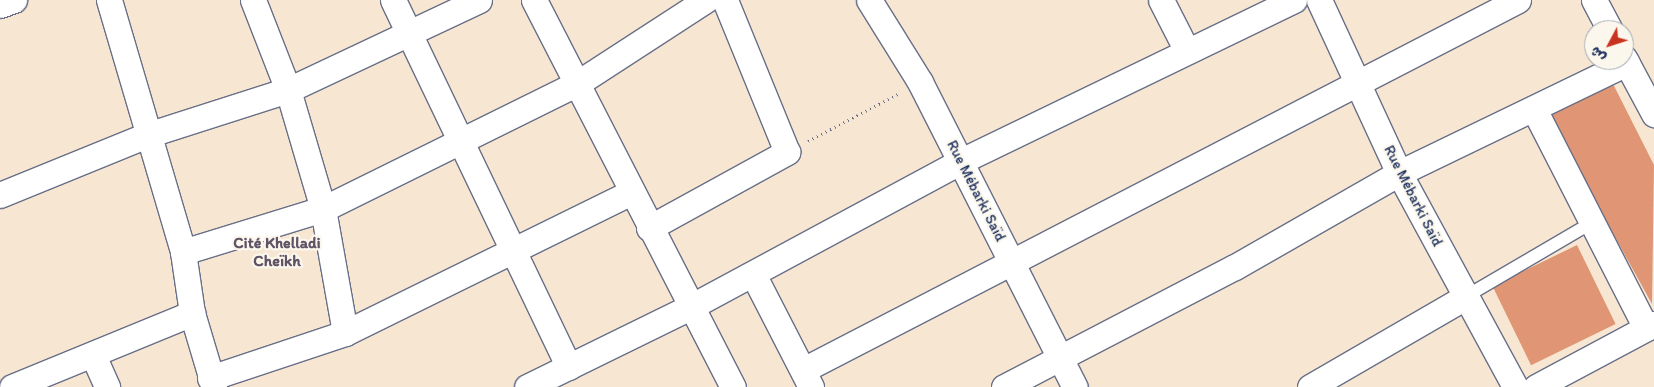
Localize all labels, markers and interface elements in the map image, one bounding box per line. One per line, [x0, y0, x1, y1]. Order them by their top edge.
north arrow [1584, 20, 1634, 70]
text: ش [1586, 43, 1609, 66]
street label: Rue Mébarki Saïd [943, 137, 1009, 245]
street label: Rue Mébarki Saïd [1380, 142, 1446, 250]
district label: Cité Khelladi Cheïkh [233, 233, 321, 271]

